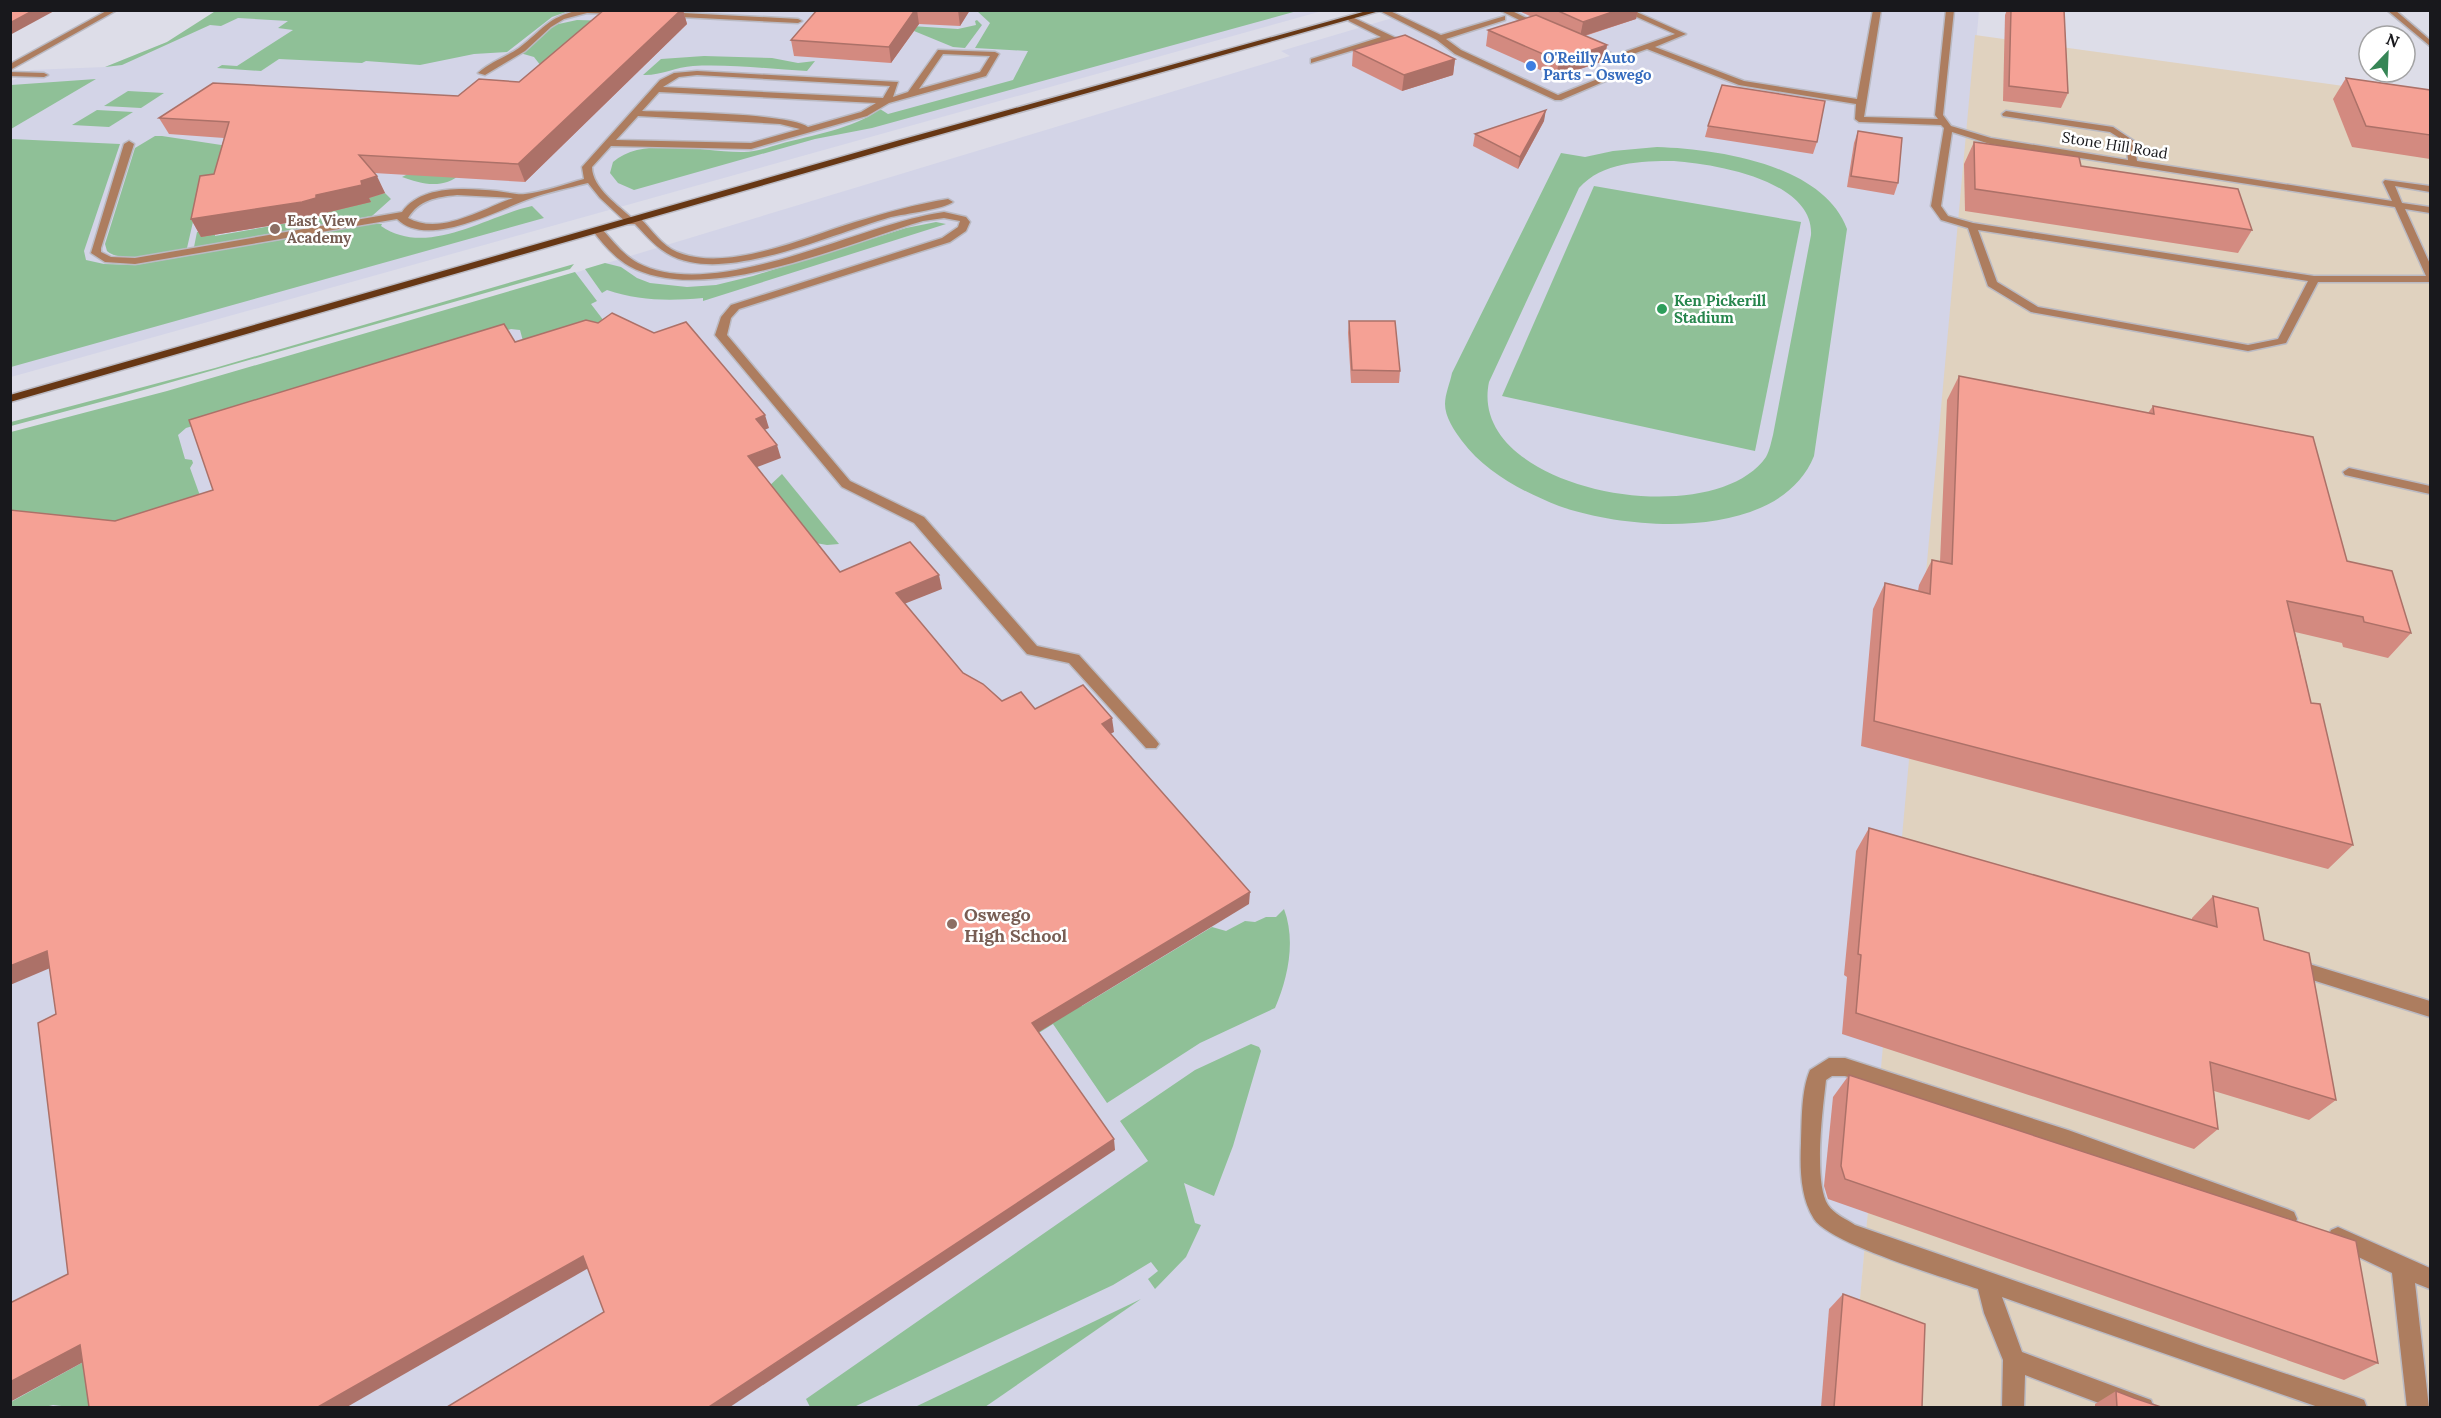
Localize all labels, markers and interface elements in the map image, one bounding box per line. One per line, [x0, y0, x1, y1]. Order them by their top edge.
north arrow [2357, 24, 2417, 84]
text: N [2383, 29, 2402, 52]
place label: O'Reilly Auto Parts - Oswego [1543, 48, 1652, 84]
marker: O'Reilly Auto Parts - Oswego [1524, 59, 1538, 73]
street label: Stone Hill Road [2061, 127, 2169, 163]
place label: East View Academy [287, 211, 358, 247]
marker: East View Academy [268, 222, 282, 236]
place label: Ken Pickerill Stadium [1674, 291, 1767, 327]
marker: Ken Pickerill Stadium [1655, 302, 1669, 316]
place label: Oswego High School [964, 903, 1068, 947]
marker: Oswego High School [945, 917, 959, 931]

